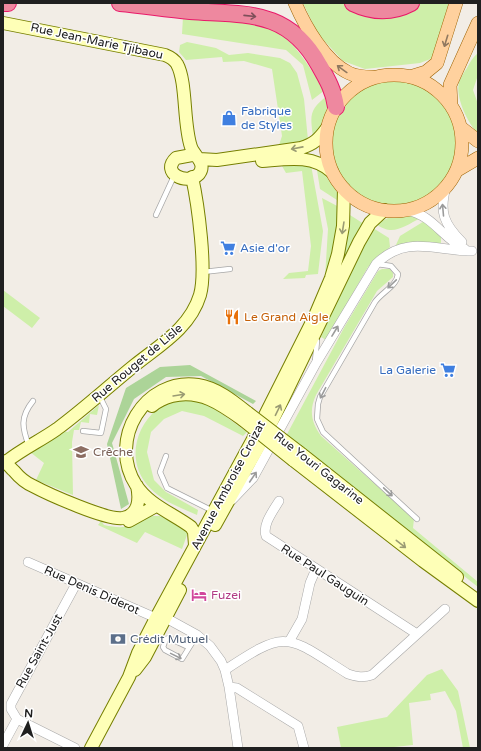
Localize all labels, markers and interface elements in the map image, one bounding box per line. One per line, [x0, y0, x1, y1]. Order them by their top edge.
one-way arrow [243, 12, 256, 20]
street label: Rue Jean-Marie Tjibaou [29, 20, 165, 62]
one-way arrow [441, 34, 449, 46]
one-way arrow [337, 65, 348, 73]
place label: Fabrique de Styles [241, 104, 292, 132]
shop icon: Fabrique de Styles [220, 109, 238, 127]
one-way arrow [290, 145, 303, 153]
one-way arrow [439, 204, 446, 217]
one-way arrow [339, 221, 347, 234]
supermarket icon: Asie d'or [219, 239, 237, 257]
place label: Asie d'or [240, 241, 290, 255]
one-way arrow [387, 279, 397, 289]
restaurant icon: Le Grand Aigle [223, 308, 241, 326]
place label: Le Grand Aigle [244, 310, 329, 324]
street label: Rue Rouget de Lisle [89, 321, 185, 405]
one-way arrow [331, 326, 339, 337]
supermarket icon: La Galerie [439, 361, 457, 379]
place label: La Galerie [379, 363, 436, 377]
one-way arrow [319, 387, 326, 399]
one-way arrow [172, 391, 185, 399]
one-way arrow [275, 404, 282, 416]
street label: Avenue Ambroise Croizat [188, 418, 268, 552]
street label: Rue Youri Gagarine [271, 429, 367, 507]
school or university icon: Crêche [72, 443, 90, 461]
place label: Crêche [93, 445, 133, 459]
one-way arrow [249, 472, 257, 483]
one-way arrow [383, 488, 393, 497]
one-way arrow [396, 540, 407, 548]
street label: Rue Paul Gauguin [278, 541, 372, 609]
street label: Rue Denis Diderot [42, 563, 142, 618]
hotel icon: Fuzei [190, 586, 208, 604]
place label: Fuzei [211, 588, 241, 602]
street label: Rue Saint-Just [13, 611, 65, 691]
bank icon: Crédit Mutuel [109, 630, 127, 648]
place label: Crédit Mutuel [130, 632, 208, 646]
one-way arrow [170, 653, 182, 660]
north arrow [8, 703, 48, 743]
text: N [24, 707, 34, 720]

